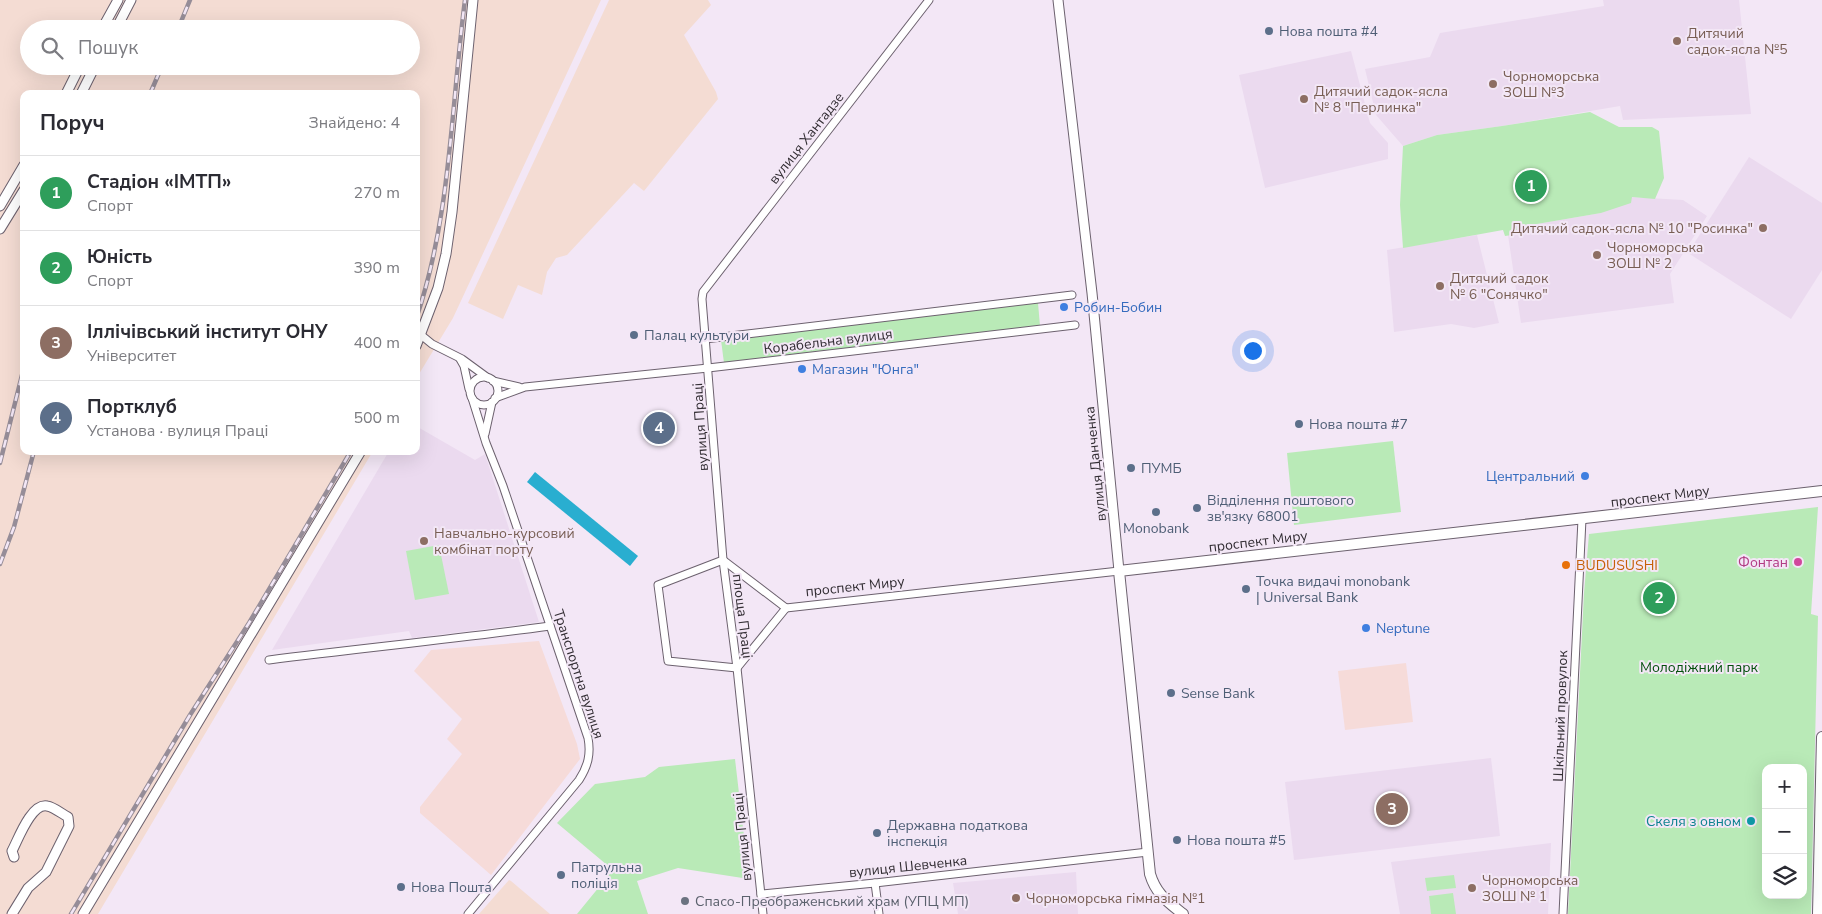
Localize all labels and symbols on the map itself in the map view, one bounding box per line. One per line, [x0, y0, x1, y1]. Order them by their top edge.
place label: Нова пошта #4 [1279, 22, 1378, 41]
place label: Дитячий садок-ясла №5 [1687, 24, 1788, 59]
marker: Нова пошта #4 [1263, 25, 1275, 37]
marker: Дитячий садок-ясла №5 [1671, 35, 1683, 47]
place label: Чорноморська ЗОШ №3 [1503, 67, 1599, 102]
marker: Чорноморська ЗОШ №3 [1487, 78, 1499, 90]
place label: Дитячий садок-ясла № 8 "Перлинка" [1314, 82, 1448, 117]
street label: вулиця Хантадзе [765, 88, 848, 188]
marker: Дитячий садок-ясла № 8 "Перлинка" [1298, 93, 1310, 105]
pin: 1 [1515, 167, 1547, 205]
place label: Дитячий садок-ясла № 10 "Росинка" [1511, 219, 1753, 238]
marker: Дитячий садок-ясла № 10 "Росинка" [1757, 222, 1769, 234]
place label: Чорноморська ЗОШ № 2 [1607, 238, 1703, 273]
marker: Чорноморська ЗОШ № 2 [1591, 249, 1603, 261]
place label: Дитячий садок № 6 "Сонячко" [1450, 269, 1549, 304]
marker: Дитячий садок № 6 "Сонячко" [1434, 280, 1446, 292]
place label: Робин-Бобин [1074, 298, 1162, 317]
marker: Робин-Бобин [1058, 301, 1070, 313]
street label: Корабельна вулиця [762, 324, 894, 359]
place label: Палац культури [644, 326, 749, 345]
marker: Палац культури [628, 329, 640, 341]
your location [1240, 338, 1266, 364]
place label: Магазин "Юнга" [812, 360, 919, 379]
marker: Магазин "Юнга" [796, 363, 808, 375]
street label: вулиця Праці [688, 382, 713, 472]
street label: вулиця Данченка [1080, 406, 1111, 522]
pin: 4 [643, 409, 675, 447]
place label: Нова пошта #7 [1309, 415, 1408, 434]
marker: Нова пошта #7 [1293, 418, 1305, 430]
place label: ПУМБ [1141, 459, 1182, 478]
marker: ПУМБ [1125, 462, 1137, 474]
place label: Центральний [1486, 467, 1575, 486]
marker: Центральний [1579, 470, 1591, 482]
street label: проспект Миру [1609, 481, 1711, 512]
place label: Відділення поштового зв'язку 68001 [1207, 491, 1354, 526]
marker: Відділення поштового зв'язку 68001 [1191, 502, 1203, 514]
marker: Monobank [1150, 506, 1162, 518]
place label: Monobank [1123, 519, 1190, 538]
place label: Навчально-курсовий комбінат порту [434, 524, 575, 559]
street label: проспект Миру [1207, 526, 1309, 557]
marker: Навчально-курсовий комбінат порту [418, 535, 430, 547]
place label: Фонтан [1738, 553, 1788, 572]
place label: BUDUSUSHI [1576, 556, 1658, 575]
marker: Фонтан [1792, 556, 1804, 568]
marker: BUDUSUSHI [1560, 559, 1572, 571]
street label: проспект Миру [804, 572, 906, 601]
place label: Точка видачі monobank | Universal Bank [1256, 572, 1411, 607]
street label: площа Праці [728, 573, 757, 659]
pin: 2 [1643, 579, 1675, 617]
marker: Точка видачі monobank | Universal Bank [1240, 583, 1252, 595]
street label: Транспортна вулиця [549, 607, 608, 741]
place label: Neptune [1376, 619, 1430, 638]
marker: Neptune [1360, 622, 1372, 634]
street label: Шкільний провулок [1549, 649, 1572, 782]
park label: Молодіжний парк [1640, 658, 1759, 677]
place label: Sense Bank [1181, 684, 1256, 703]
marker: Sense Bank [1165, 687, 1177, 699]
pin: 3 [1376, 790, 1408, 828]
street label: вулиця Праці [728, 792, 757, 882]
place label: Скеля з овном [1646, 812, 1741, 831]
marker: Скеля з овном [1745, 815, 1757, 827]
place label: Державна податкова інспекція [887, 816, 1028, 851]
marker: Державна податкова інспекція [871, 827, 883, 839]
place label: Нова пошта #5 [1187, 831, 1286, 850]
marker: Нова пошта #5 [1171, 834, 1183, 846]
street label: вулиця Шевченка [848, 851, 968, 882]
place label: Патрульна поліція [571, 858, 642, 893]
marker: Патрульна поліція [555, 869, 567, 881]
place label: Чорноморська ЗОШ № 1 [1482, 871, 1578, 906]
place label: Нова Пошта [411, 878, 492, 897]
marker: Нова Пошта [395, 881, 407, 893]
marker: Чорноморська ЗОШ № 1 [1466, 882, 1478, 894]
place label: Чорноморська гімназія №1 [1026, 889, 1205, 908]
place label: Спасо-Преображенський храм (УПЦ МП) [695, 892, 969, 911]
marker: Чорноморська гімназія №1 [1010, 892, 1022, 904]
marker: Спасо-Преображенський храм (УПЦ МП) [679, 895, 691, 907]

